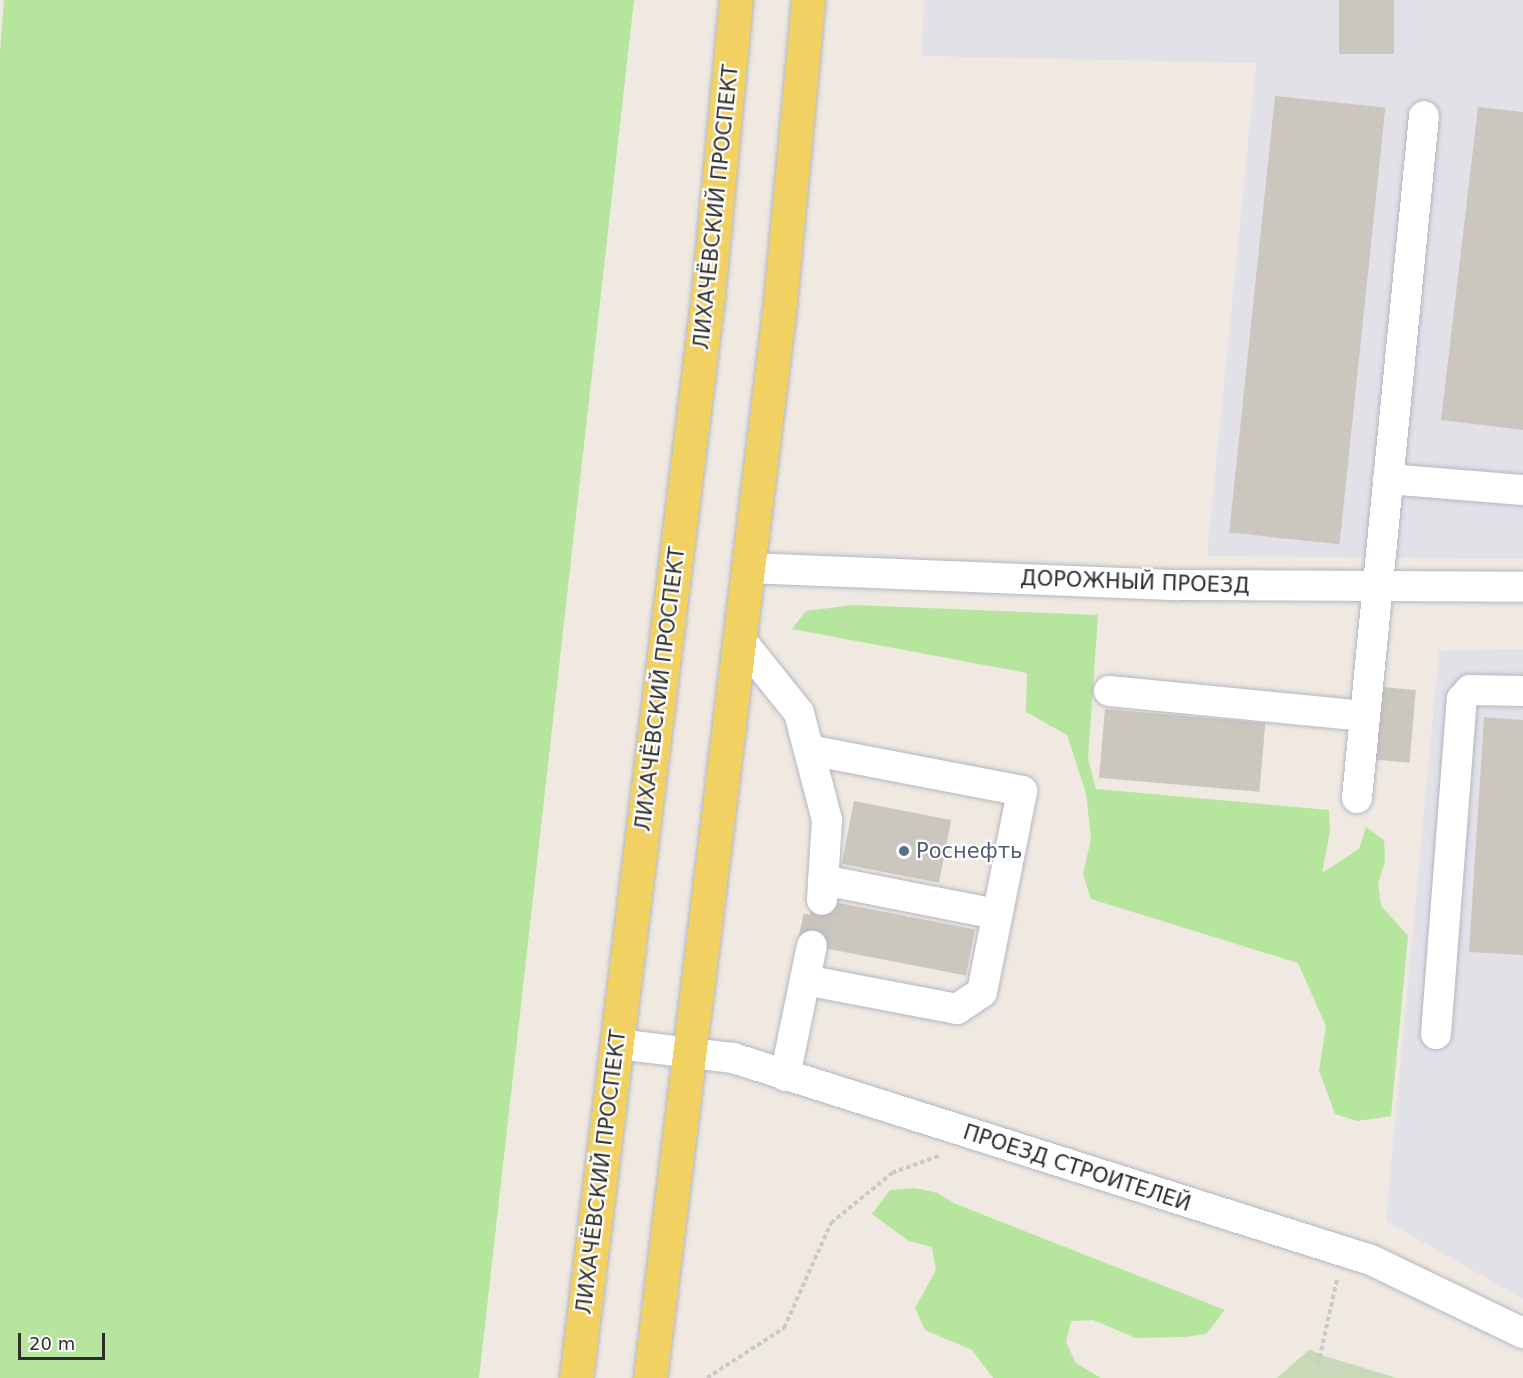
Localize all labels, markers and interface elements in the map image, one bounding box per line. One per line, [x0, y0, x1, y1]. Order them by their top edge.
street label: ЛИХАЧЁВСКИЙ ПРОСПЕКТ [688, 63, 744, 351]
street label: ЛИХАЧЁВСКИЙ ПРОСПЕКТ [630, 545, 690, 833]
street label: ДОРОЖНЫЙ ПРОЕЗД [1020, 565, 1250, 599]
place label: Роснефть [916, 838, 1022, 864]
marker: Роснефть [897, 844, 911, 858]
street label: ЛИХАЧЁВСКИЙ ПРОСПЕКТ [571, 1028, 631, 1316]
street label: ПРОЕЗД СТРОИТЕЛЕЙ [960, 1119, 1194, 1217]
scale bar [21, 1321, 108, 1359]
text: 20 m [29, 1333, 75, 1354]

